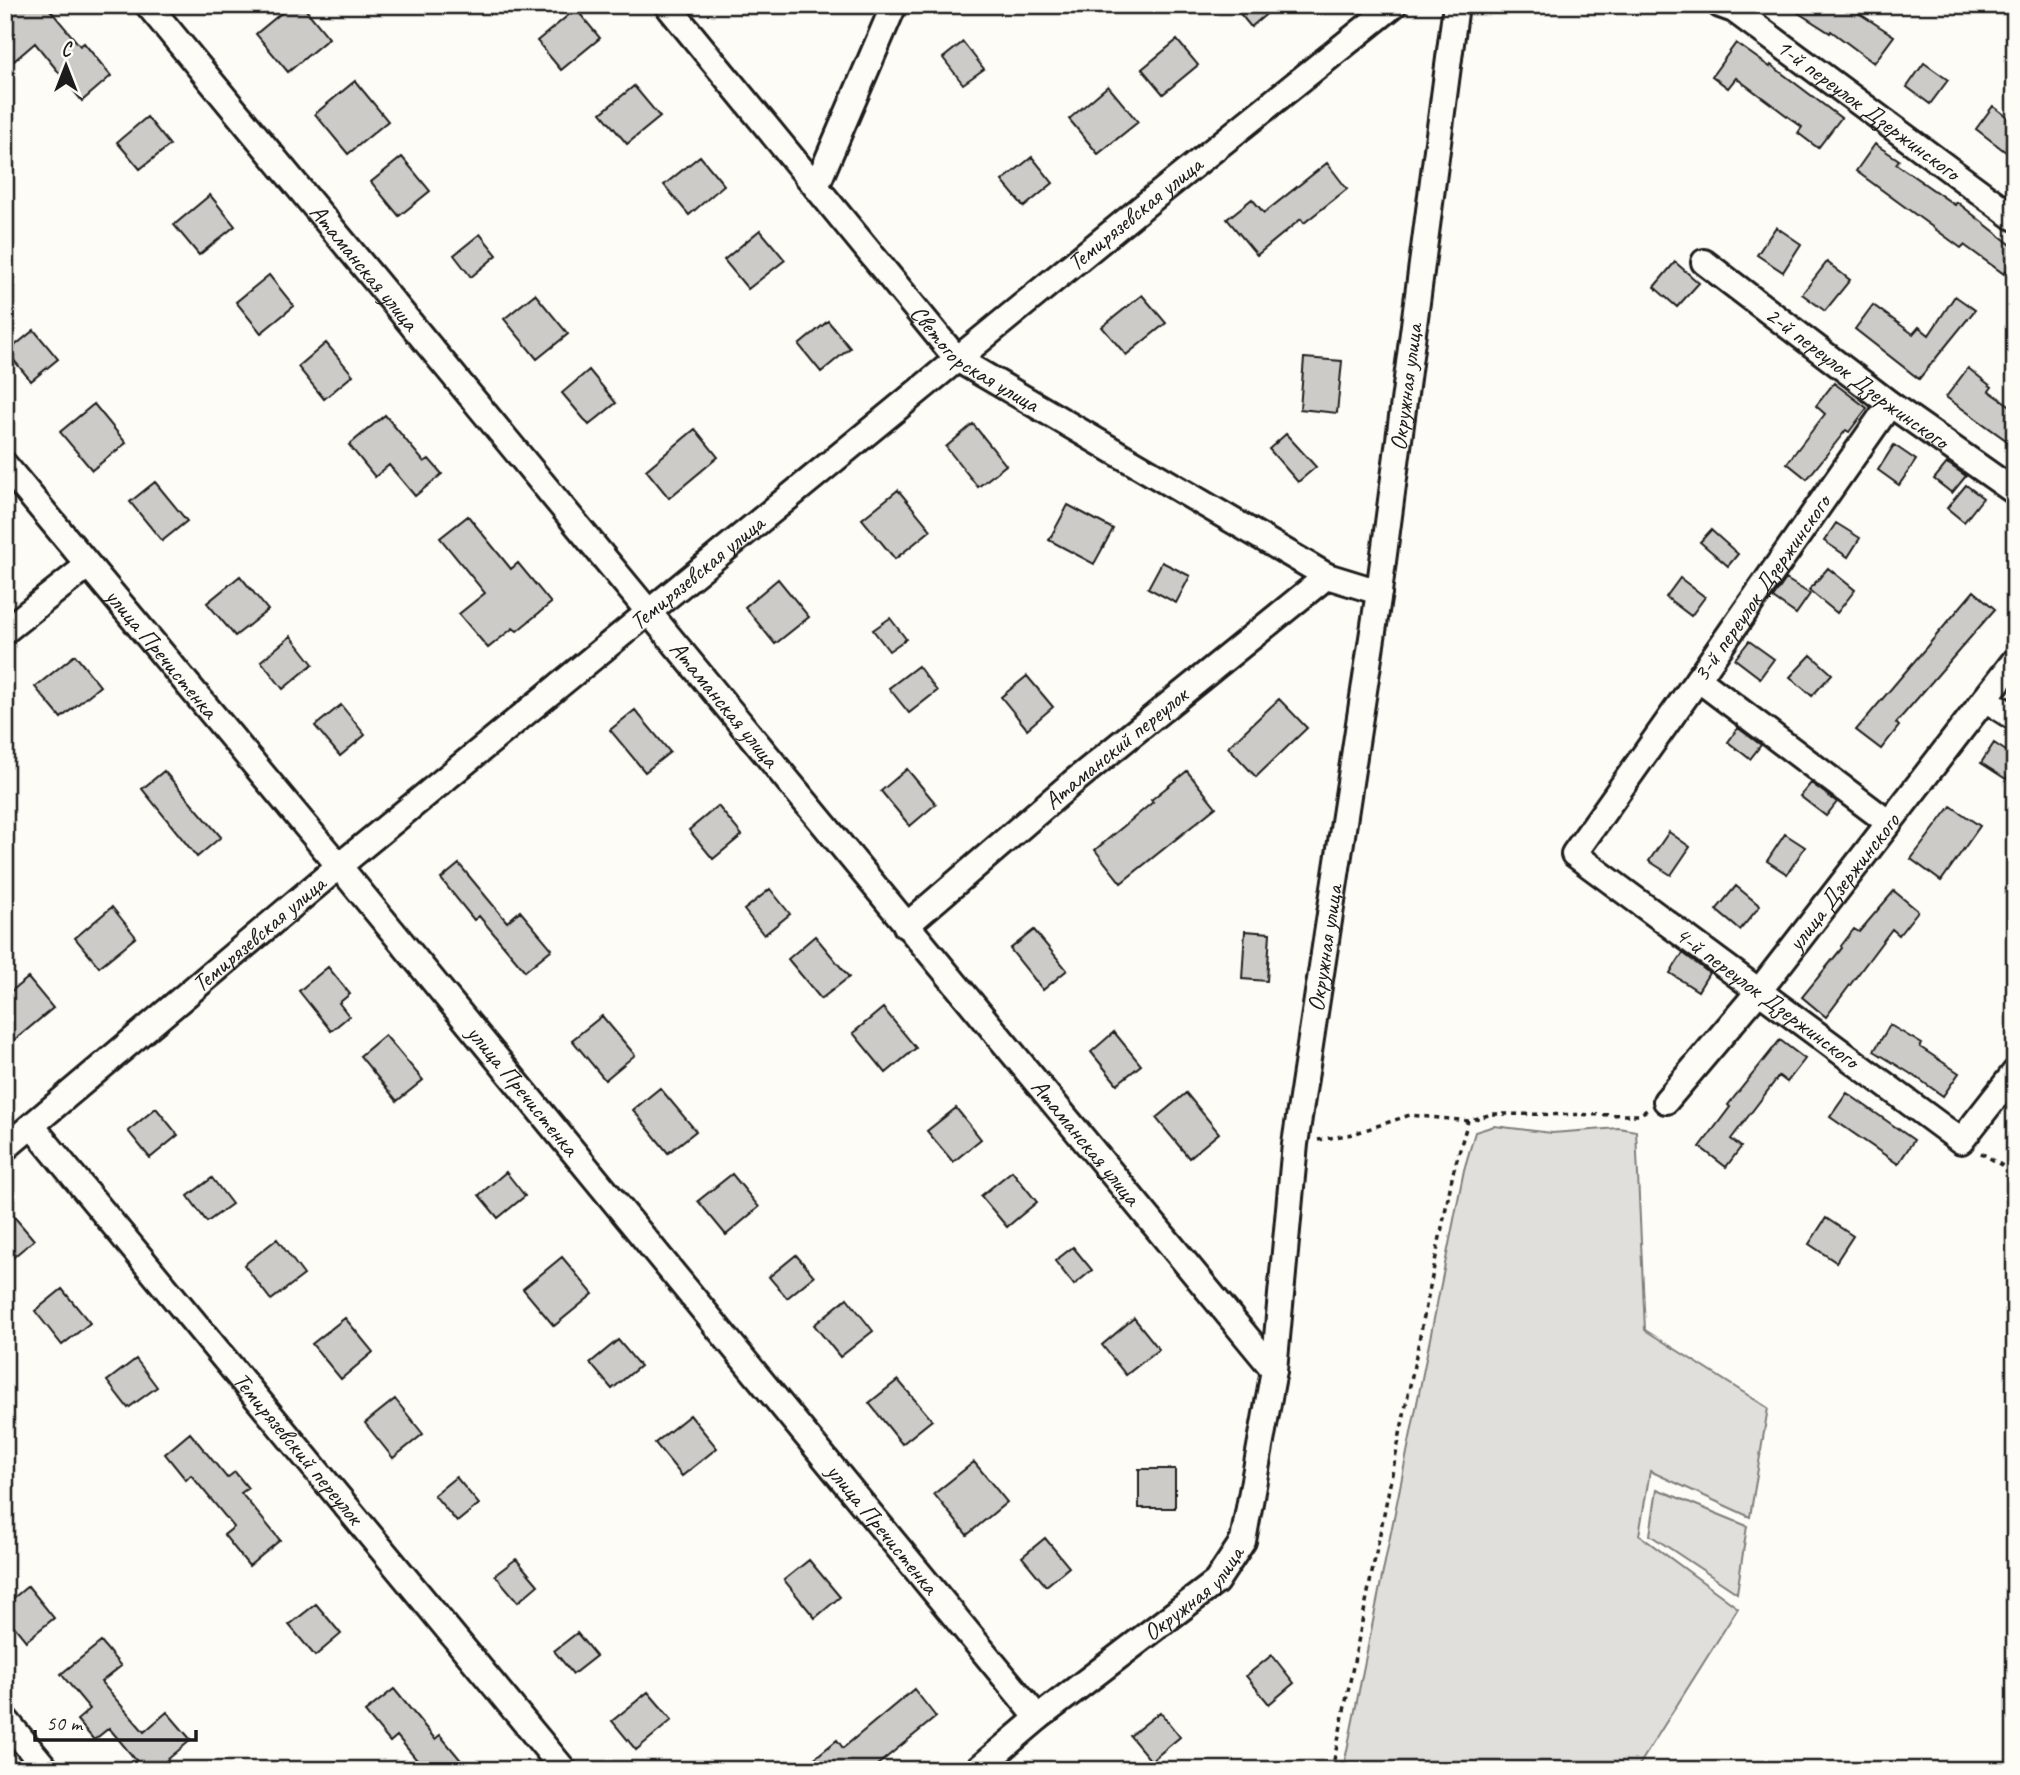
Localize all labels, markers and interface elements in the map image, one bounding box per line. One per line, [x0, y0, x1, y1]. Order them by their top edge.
north arrow [32, 32, 102, 102]
street label: 1-й переулок Дзержинского [1771, 32, 1968, 189]
text: С [61, 38, 73, 62]
street label: Темирязевская улица [1061, 149, 1210, 278]
street label: Атаманская улица [303, 198, 426, 338]
street label: Светогорская улица [904, 299, 1046, 419]
street label: 2-й переулок Дзержинского [1760, 299, 1957, 457]
street label: Окружная улица [1383, 320, 1429, 452]
street label: 3-й переулок Дзержинского [1686, 487, 1838, 687]
street label: Темирязевская улица [623, 507, 772, 637]
street label: улица Пречистенка [98, 580, 226, 726]
street label: Атаманская улица [663, 634, 787, 775]
street label: Атаманский переулок [1037, 679, 1195, 816]
street label: улица Дзержинского [1779, 806, 1907, 958]
street label: Темирязевская улица [186, 868, 333, 999]
street label: Окружная улица [1300, 881, 1350, 1014]
street label: 4-й переулок Дзержинского [1669, 919, 1867, 1077]
street label: улица Пречистенка [459, 1017, 587, 1163]
street label: Атаманская улица [1025, 1072, 1148, 1213]
street label: Темирязевский переулок [227, 1366, 371, 1532]
street label: улица Пречистенка [819, 1455, 946, 1601]
street label: Окружная улица [1137, 1539, 1252, 1647]
scale bar [35, 1698, 196, 1742]
text: 50 m [46, 1710, 84, 1736]

